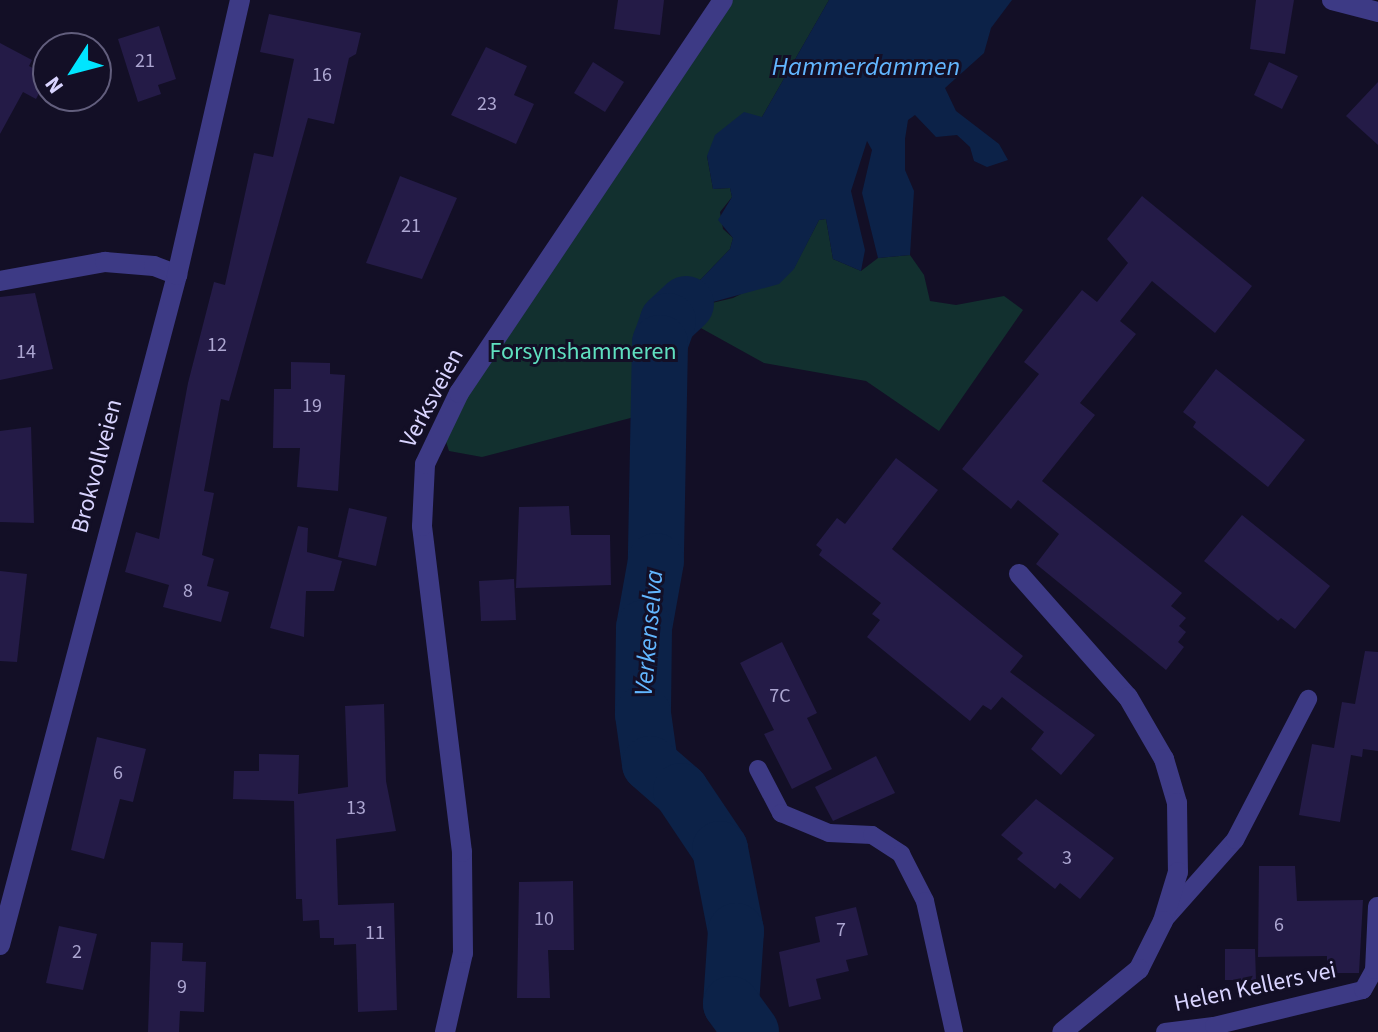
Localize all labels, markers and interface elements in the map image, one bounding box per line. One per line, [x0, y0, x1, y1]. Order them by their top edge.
north arrow [32, 32, 112, 112]
house number: 21 [135, 49, 155, 73]
water label: Hammerdammen [772, 51, 960, 83]
house number: 16 [312, 63, 332, 87]
text: N [37, 70, 71, 100]
house number: 23 [477, 92, 497, 116]
house number: 21 [401, 214, 421, 238]
house number: 12 [207, 333, 227, 357]
park label: Forsynshammeren [489, 338, 677, 366]
house number: 14 [16, 340, 36, 364]
street label: Verksveien [394, 344, 470, 452]
house number: 19 [302, 394, 322, 418]
street label: Brokvollveien [65, 396, 129, 536]
water label: Verkenselva [628, 569, 670, 697]
house number: 8 [183, 579, 193, 603]
house number: 7C [769, 684, 791, 708]
house number: 6 [113, 761, 123, 785]
house number: 13 [346, 796, 366, 820]
house number: 3 [1062, 846, 1072, 870]
house number: 10 [534, 907, 554, 931]
house number: 6 [1274, 913, 1284, 937]
house number: 7 [836, 918, 846, 942]
house number: 11 [365, 921, 385, 945]
house number: 2 [72, 940, 82, 964]
street label: Helen Kellers vei [1171, 956, 1339, 1018]
house number: 9 [177, 975, 187, 999]

